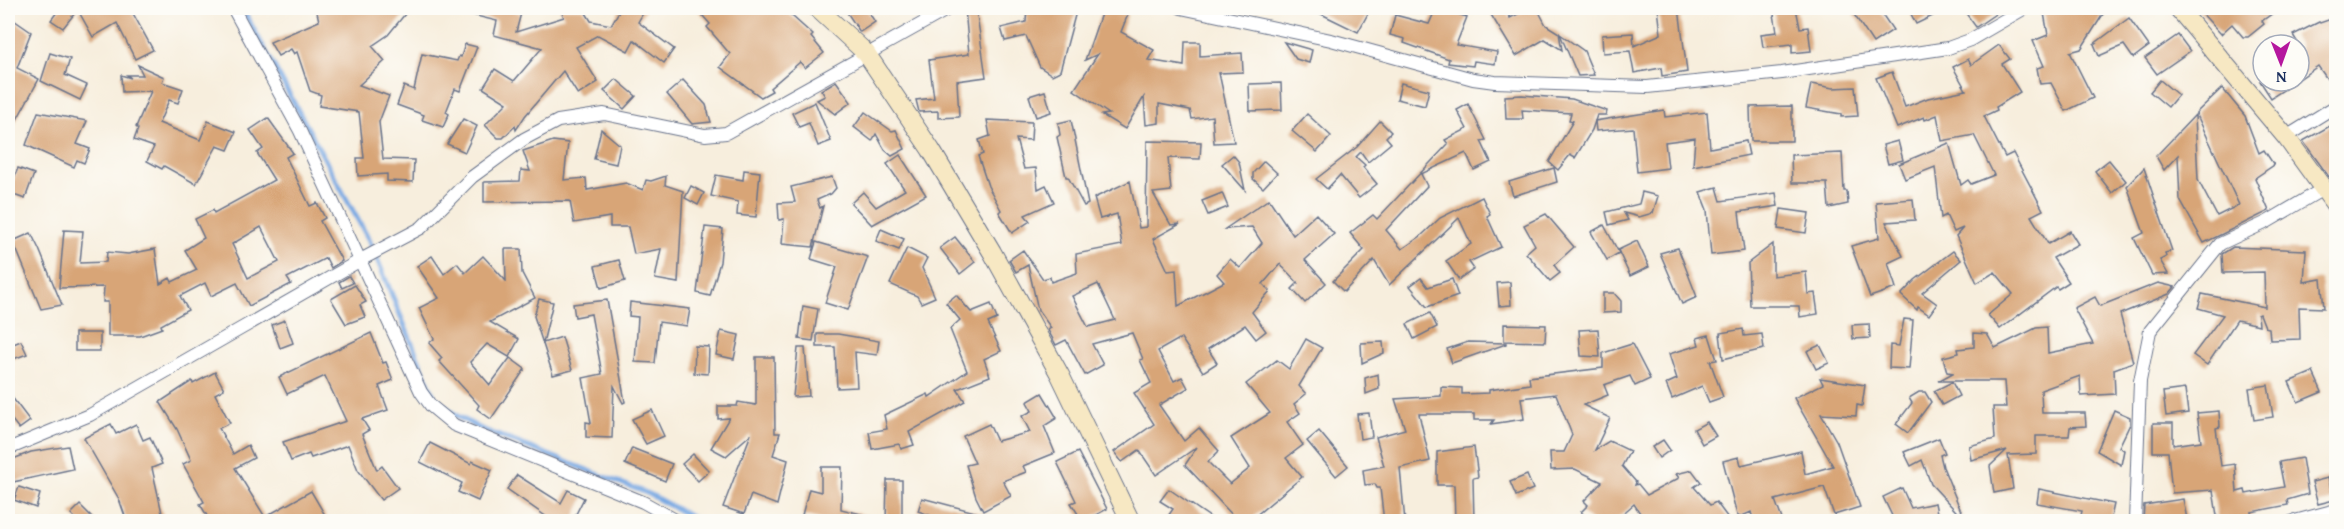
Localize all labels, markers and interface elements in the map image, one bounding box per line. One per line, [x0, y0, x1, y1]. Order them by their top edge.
north arrow [2251, 33, 2311, 93]
text: N [2275, 66, 2287, 90]

